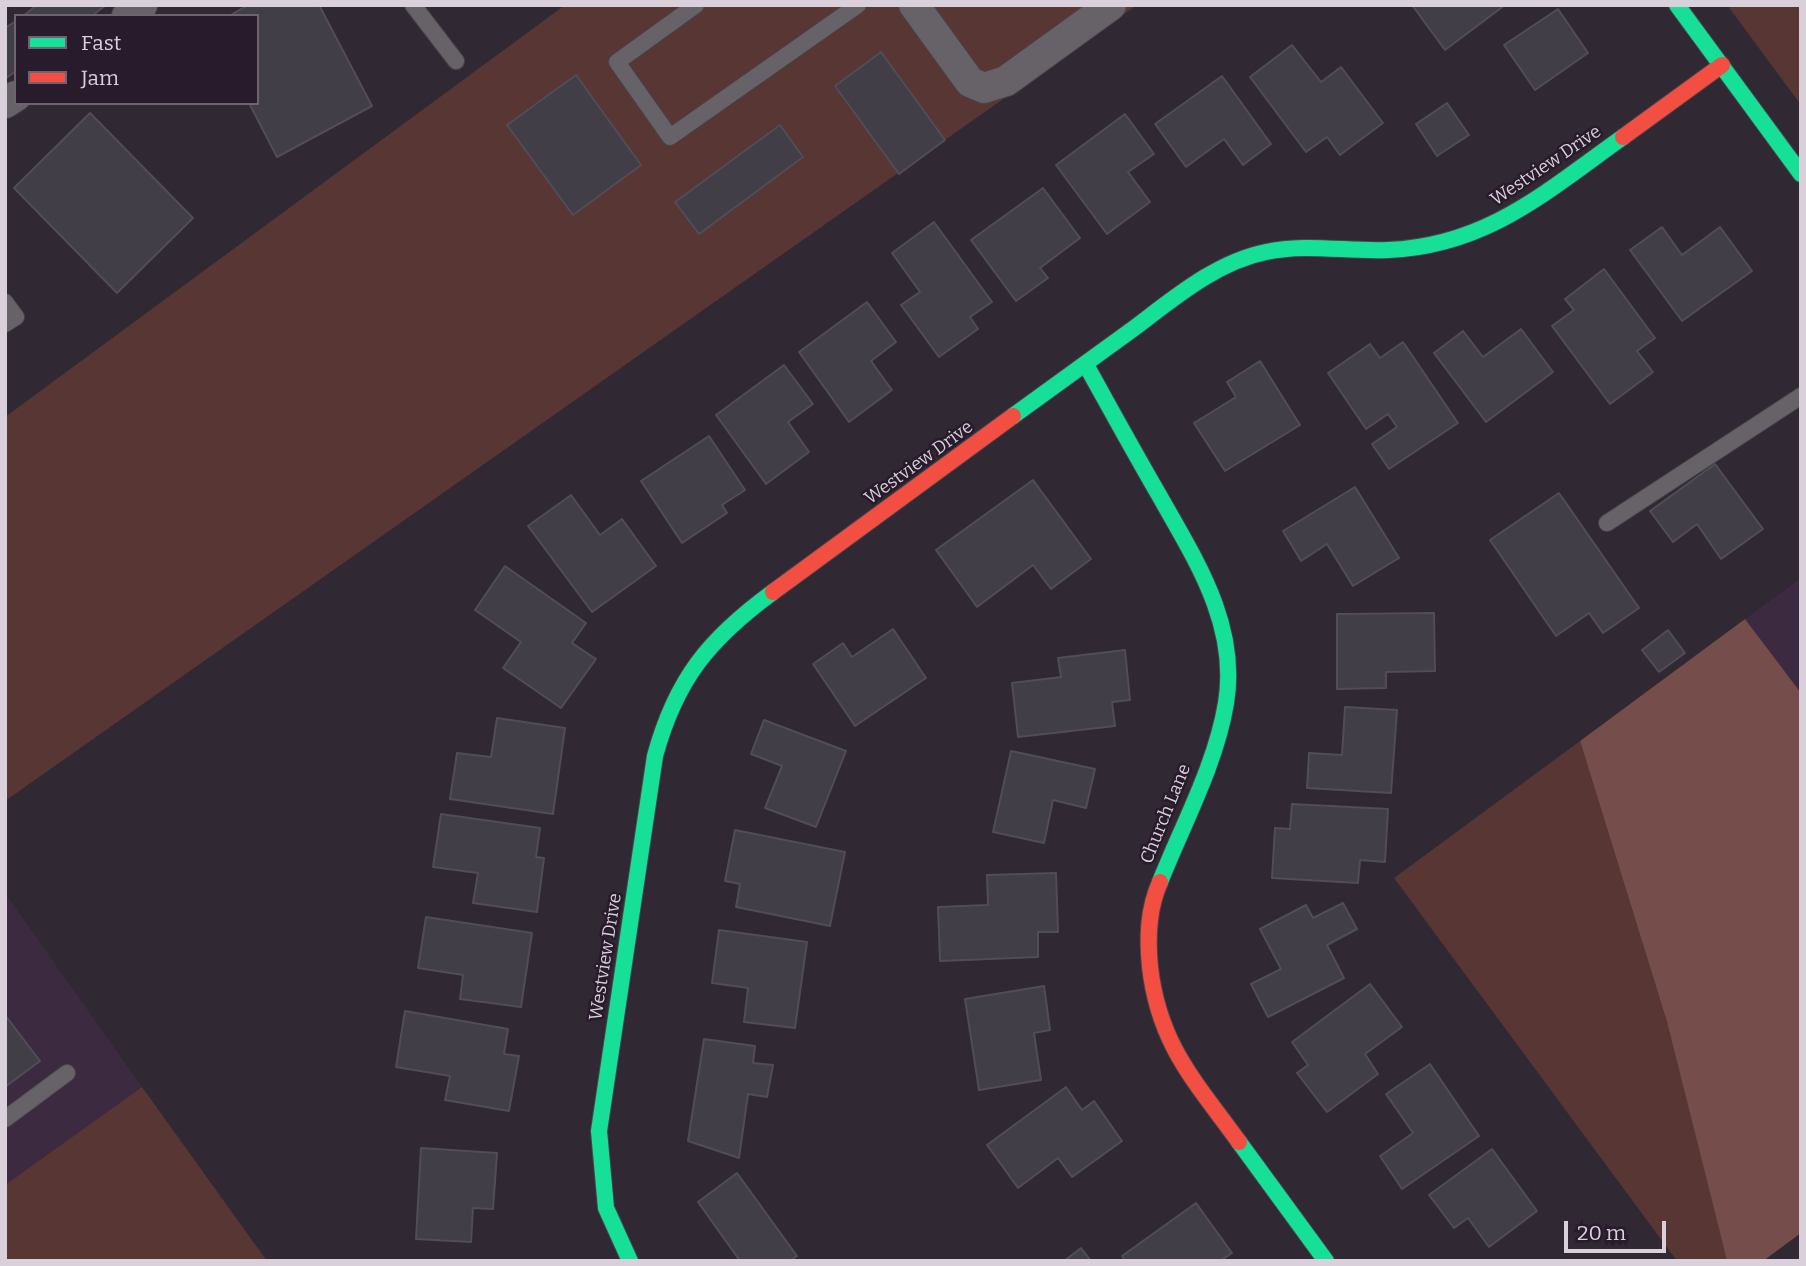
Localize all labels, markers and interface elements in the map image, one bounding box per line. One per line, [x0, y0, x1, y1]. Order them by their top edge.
legend [14, 14, 259, 105]
text: Fast [81, 30, 121, 56]
text: Jam [81, 65, 119, 91]
street label: Westview Drive [1487, 121, 1605, 211]
street label: Westview Drive [861, 416, 977, 510]
street label: Church Lane [1136, 761, 1196, 867]
street label: Westview Drive [585, 892, 627, 1022]
scale bar [1568, 1206, 1670, 1250]
text: 20 m [1577, 1220, 1626, 1246]

